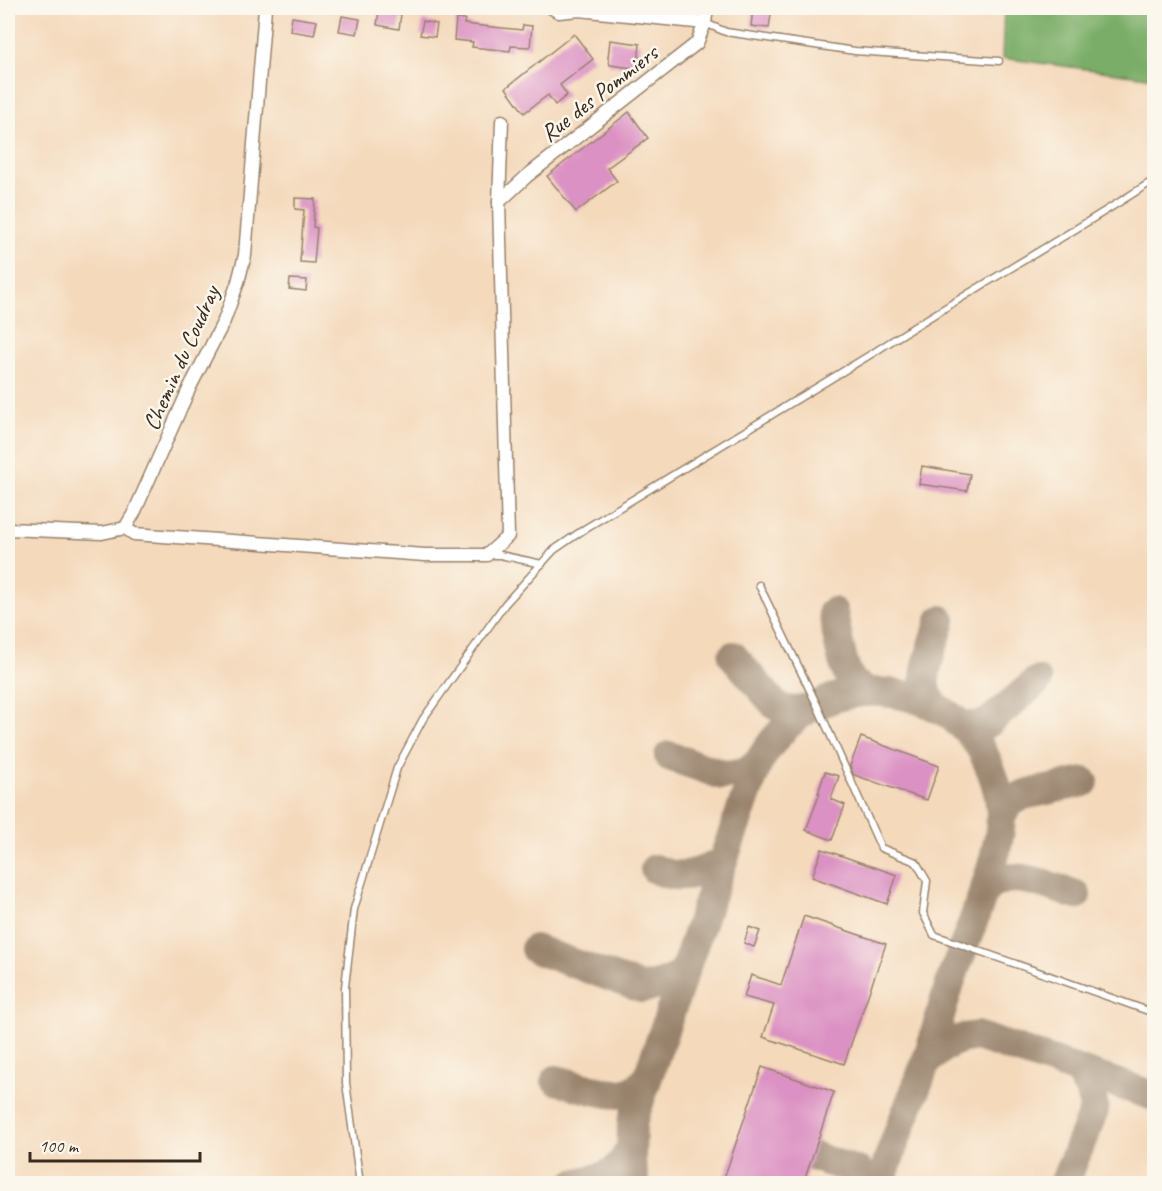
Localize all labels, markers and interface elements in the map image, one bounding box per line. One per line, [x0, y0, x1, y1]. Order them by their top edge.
street label: Rue des Pommiers [534, 37, 665, 148]
street label: Chemin du Coudray [136, 279, 227, 435]
scale bar [30, 1125, 200, 1163]
text: 100 m [39, 1135, 80, 1157]

